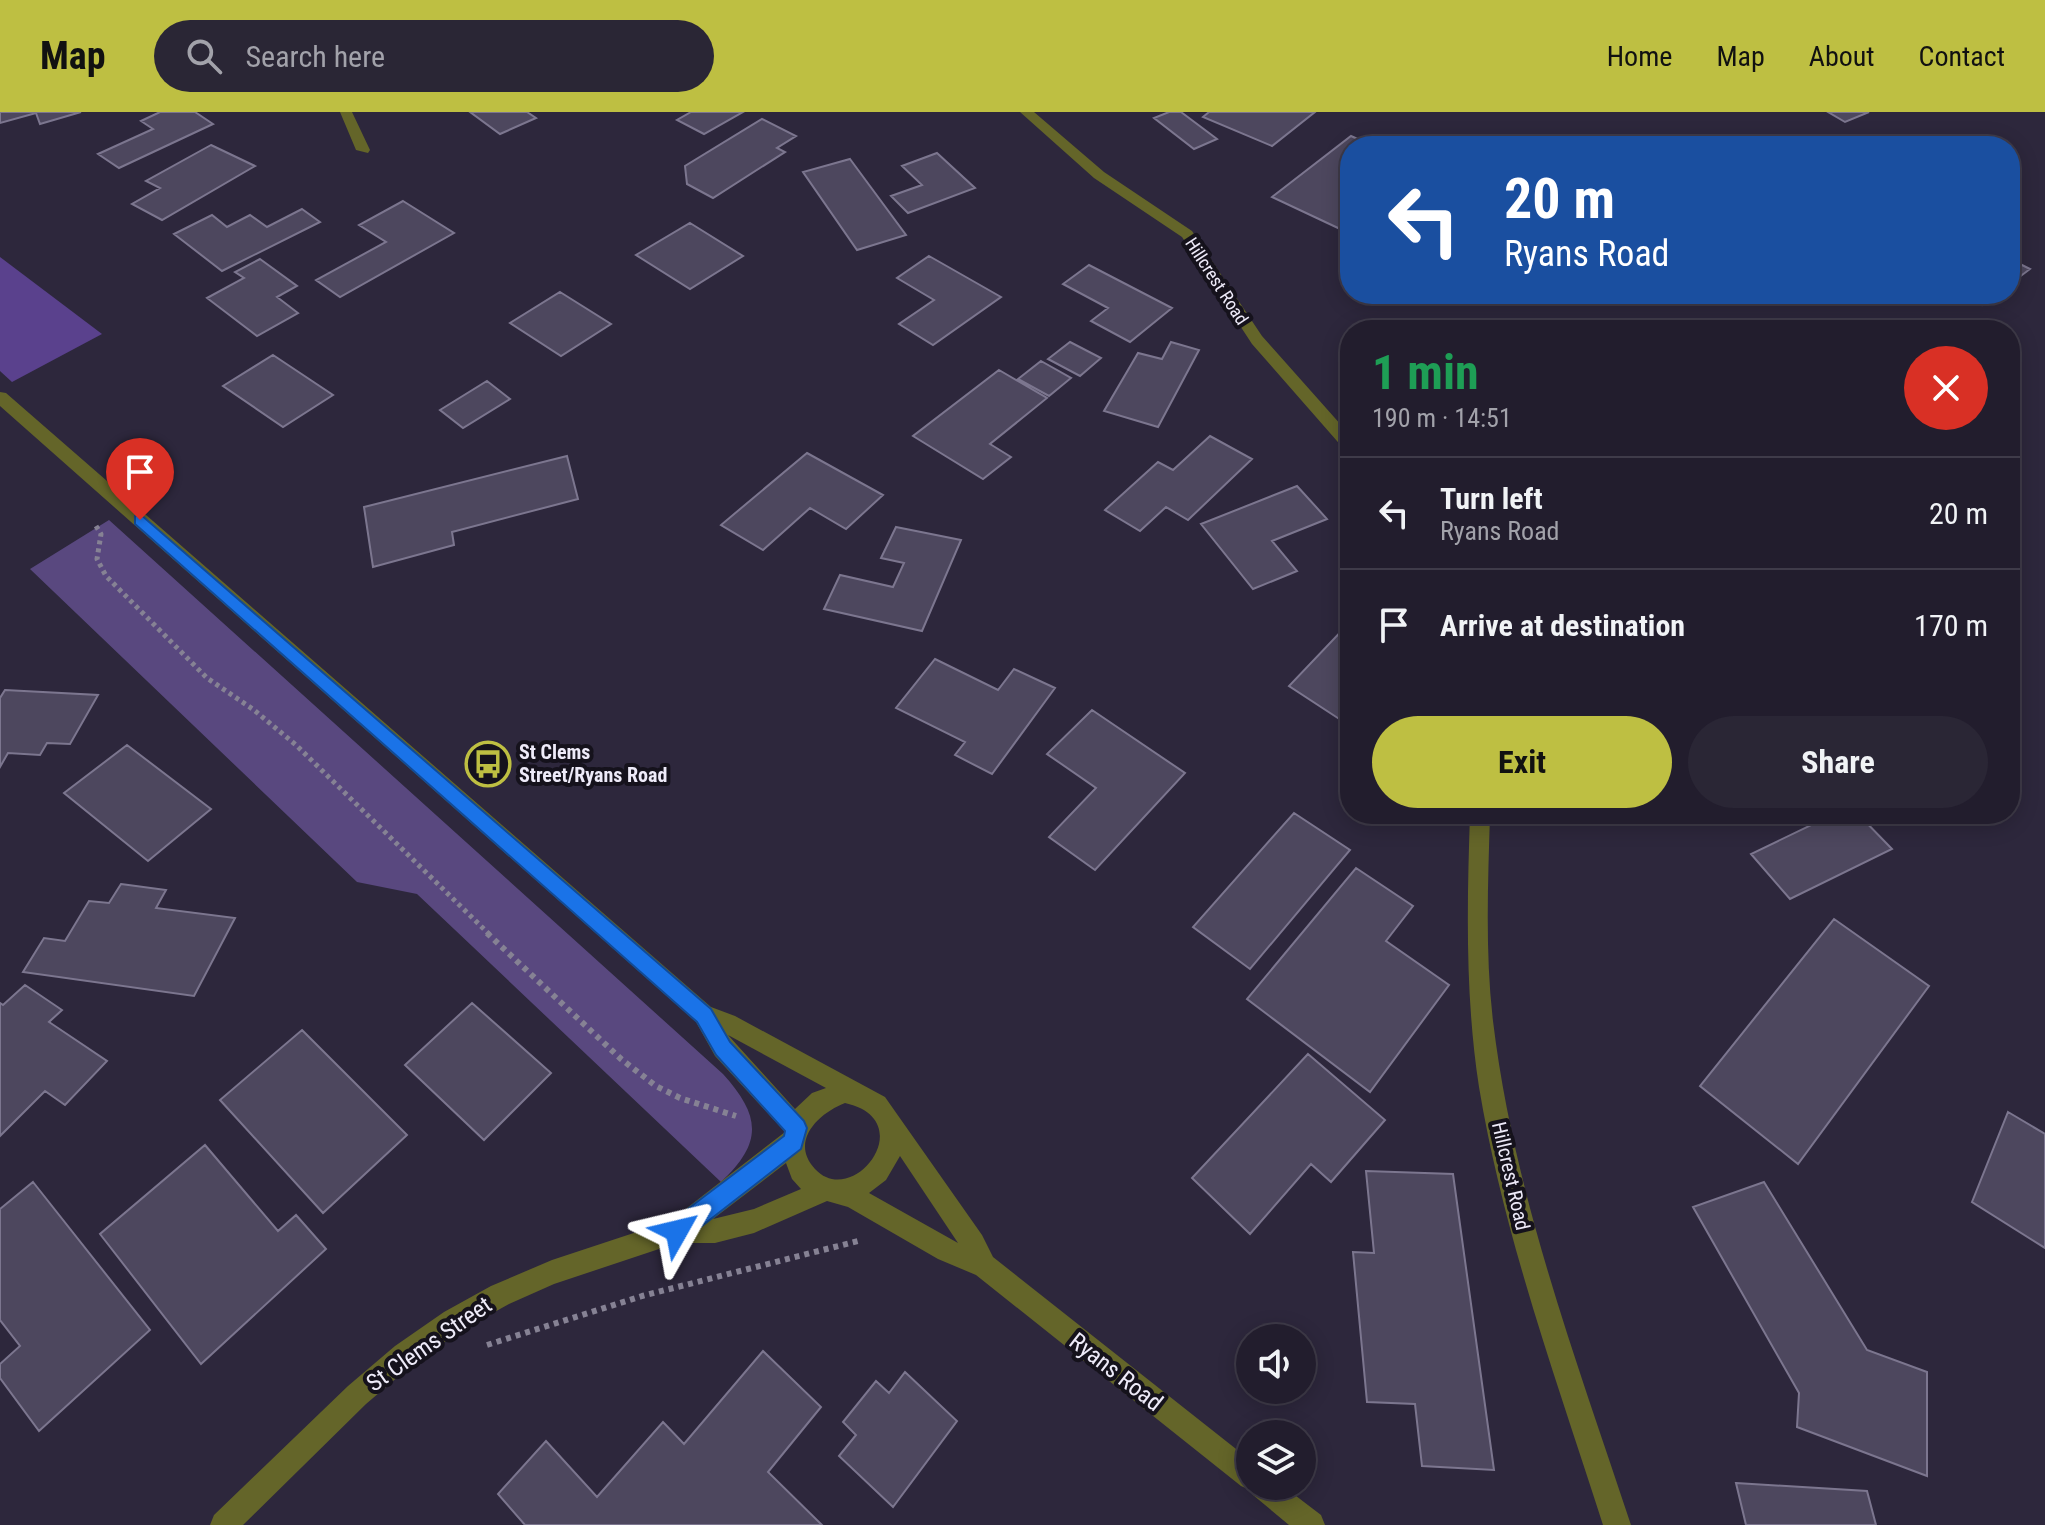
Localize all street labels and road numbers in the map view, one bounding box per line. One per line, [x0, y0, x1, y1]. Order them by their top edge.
street label: Hillcrest Road [1181, 234, 1253, 328]
street label: Hillcrest Road [1487, 1119, 1535, 1233]
street label: St Clems Street [361, 1291, 497, 1397]
street label: Ryans Road [1064, 1327, 1168, 1417]

